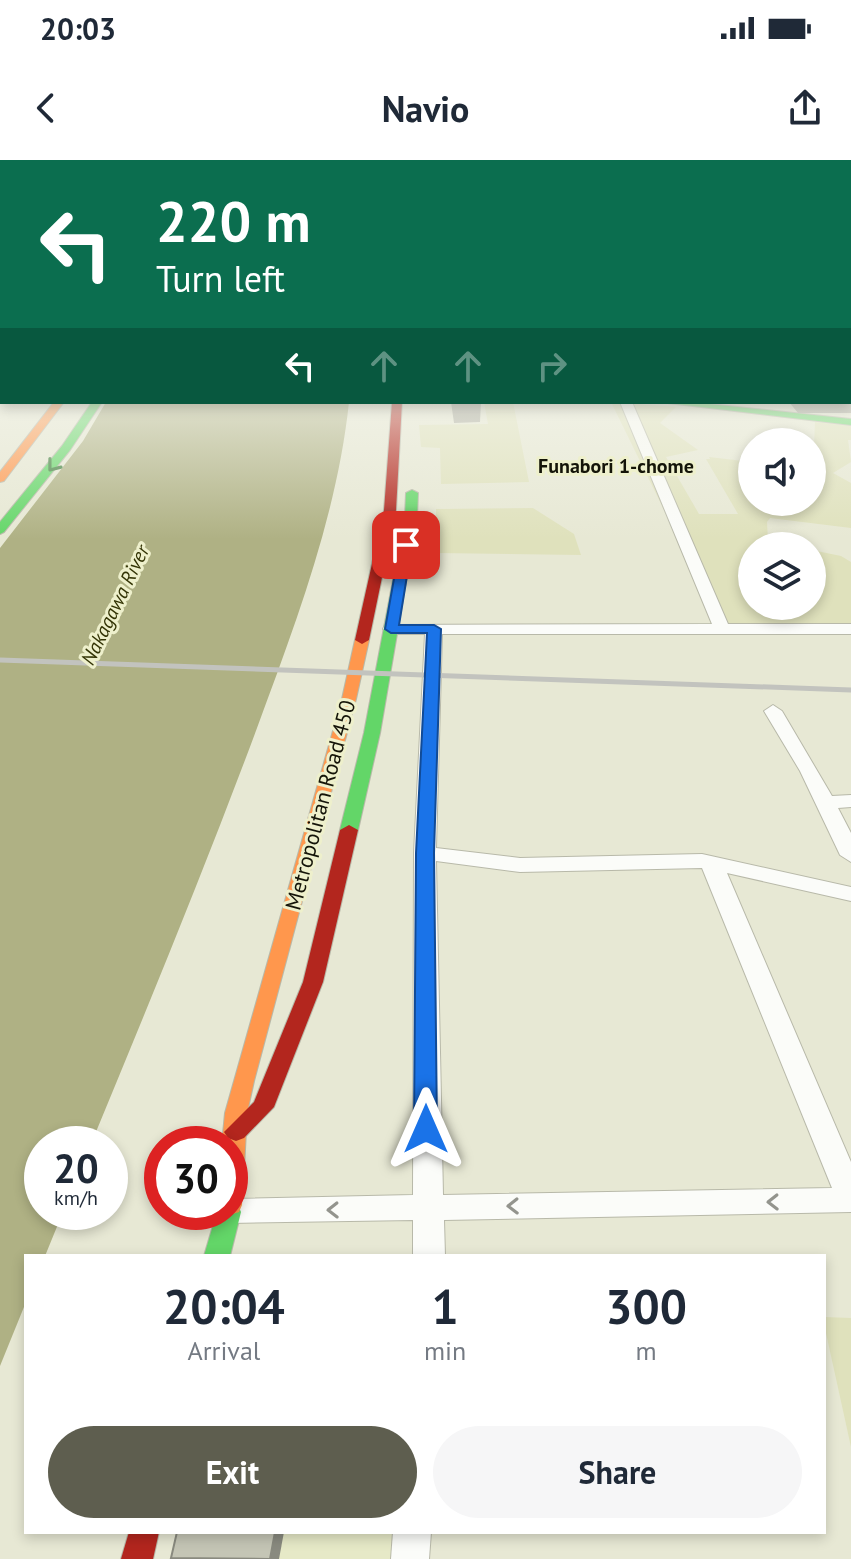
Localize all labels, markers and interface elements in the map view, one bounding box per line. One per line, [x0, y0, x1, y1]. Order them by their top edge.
text: 20:03 [40, 9, 116, 48]
text: Navio [382, 85, 469, 132]
icon: back [24, 86, 68, 130]
icon: share [783, 86, 827, 130]
text: 220 m [156, 185, 311, 257]
icon: left [24, 192, 128, 296]
text: Turn left [156, 255, 285, 302]
icon: left [278, 344, 322, 388]
icon: ahead [362, 344, 406, 388]
icon: ahead [446, 344, 490, 388]
icon: right [530, 344, 574, 388]
map controls [738, 428, 826, 620]
button: sound [738, 428, 826, 516]
district label: Funabori 1-chome [538, 453, 694, 479]
one-way arrow [48, 457, 62, 472]
pin [372, 511, 440, 579]
icon: arrive [384, 523, 428, 567]
button: layers [738, 532, 826, 620]
water label: Nakagawa River [75, 540, 156, 669]
street label: Metropolitan Road 450 [279, 697, 361, 913]
position arrow [384, 1087, 468, 1171]
speed limit sign: 30 [144, 1126, 248, 1230]
text: 20 [53, 1142, 99, 1194]
text: km/h [54, 1185, 98, 1211]
one-way arrow [766, 1193, 779, 1210]
one-way arrow [506, 1197, 519, 1215]
one-way arrow [326, 1201, 339, 1219]
text: 20:04 [163, 1275, 285, 1337]
text: 1 [431, 1275, 459, 1337]
text: 300 [605, 1275, 687, 1337]
text: Arrival [188, 1334, 260, 1367]
text: min [424, 1334, 466, 1367]
text: m [636, 1334, 657, 1367]
button: Exit [48, 1426, 417, 1518]
button: Share [433, 1426, 802, 1518]

